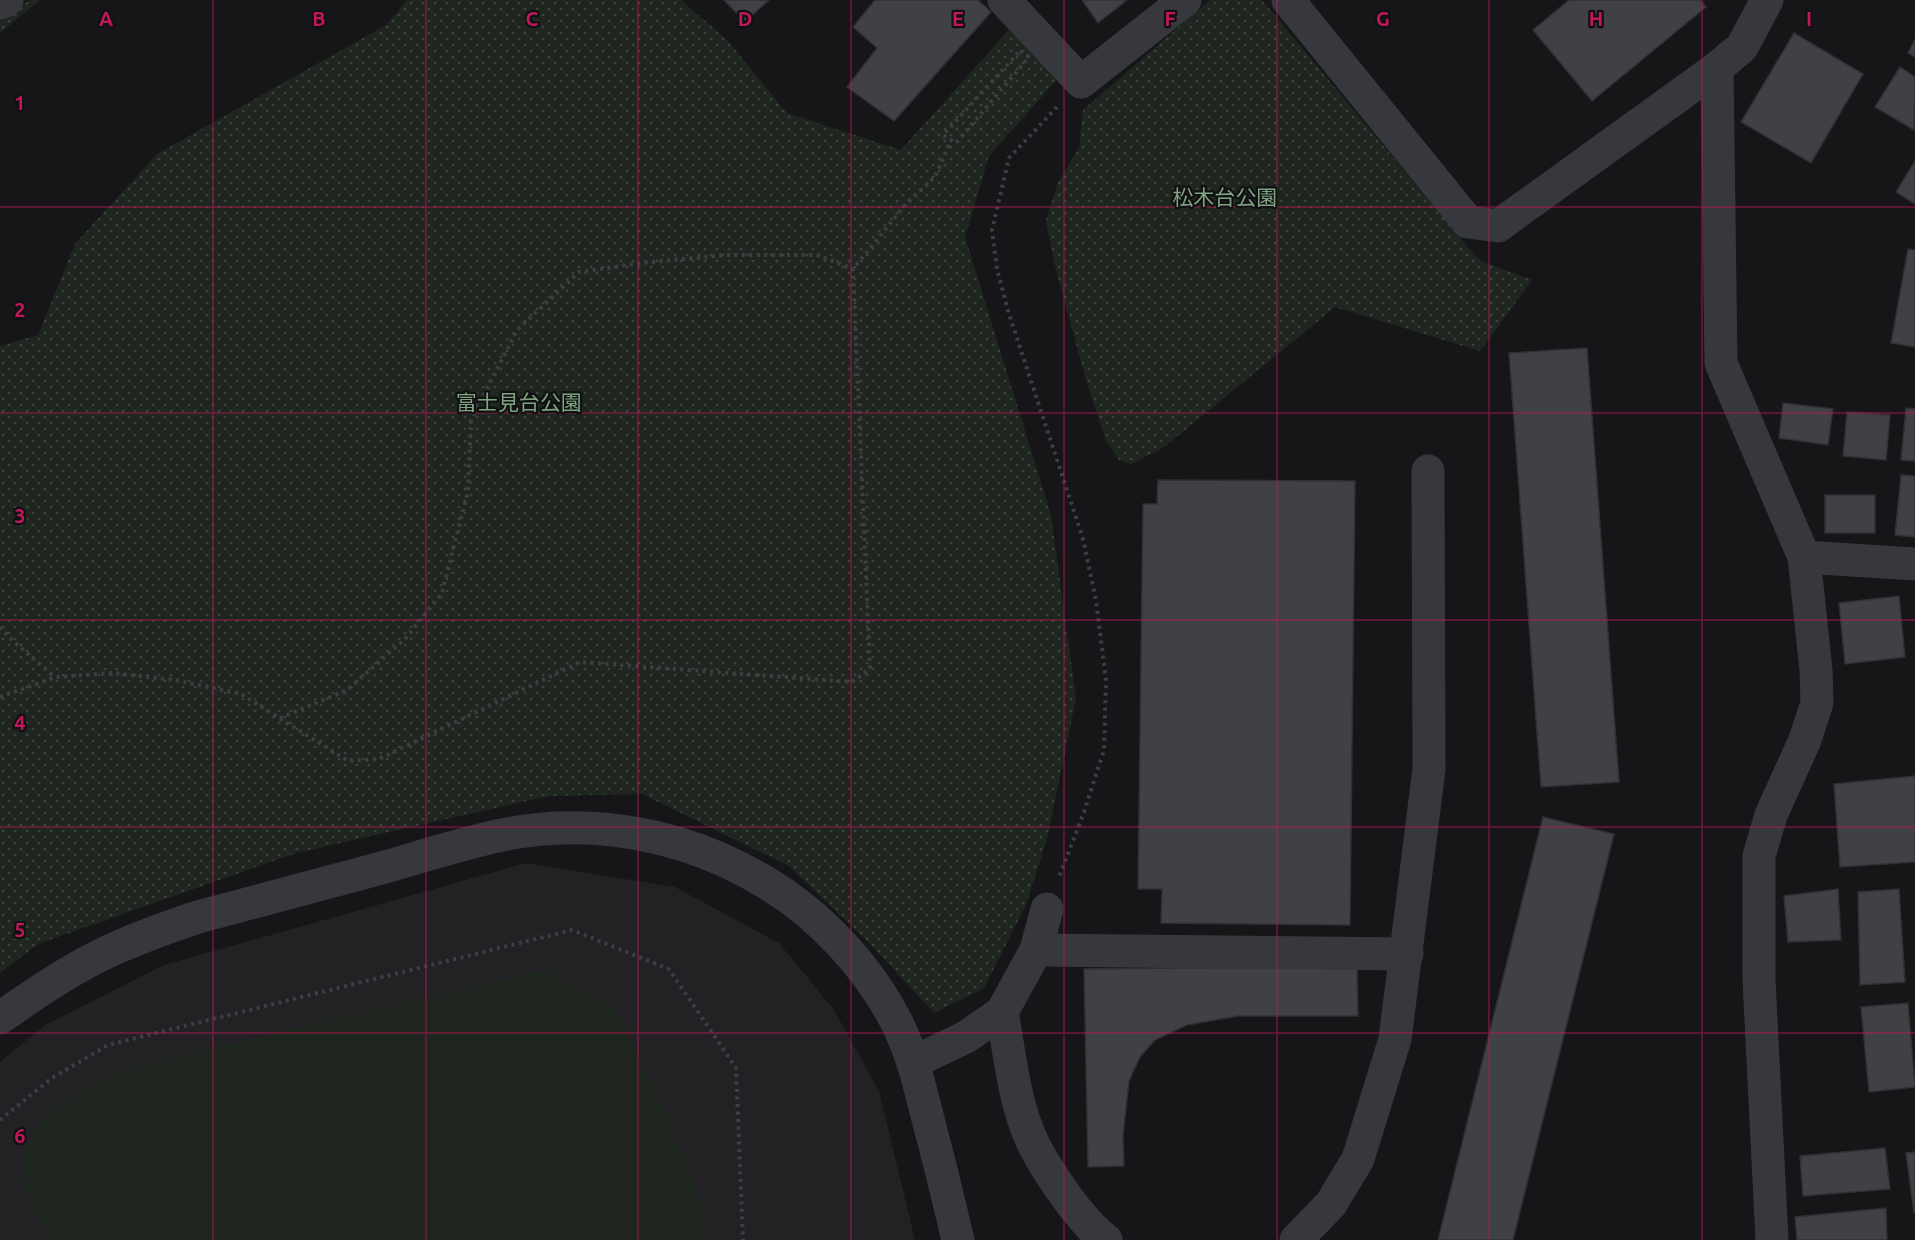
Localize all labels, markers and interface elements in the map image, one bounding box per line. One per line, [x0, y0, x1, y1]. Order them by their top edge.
text: A [99, 7, 113, 30]
text: B [312, 7, 326, 30]
text: C [526, 7, 539, 30]
text: D [738, 7, 752, 30]
text: E [952, 7, 964, 30]
text: F [1164, 7, 1176, 30]
text: G [1376, 7, 1390, 30]
text: H [1589, 7, 1603, 30]
text: I [1806, 7, 1812, 30]
text: 1 [14, 91, 26, 114]
park label: 松木台公園 [1173, 185, 1278, 209]
text: 2 [14, 298, 26, 321]
park label: 富士見台公園 [456, 390, 582, 414]
text: 3 [14, 504, 26, 527]
text: 4 [14, 711, 26, 734]
text: 5 [14, 918, 26, 941]
text: 6 [14, 1124, 26, 1147]

